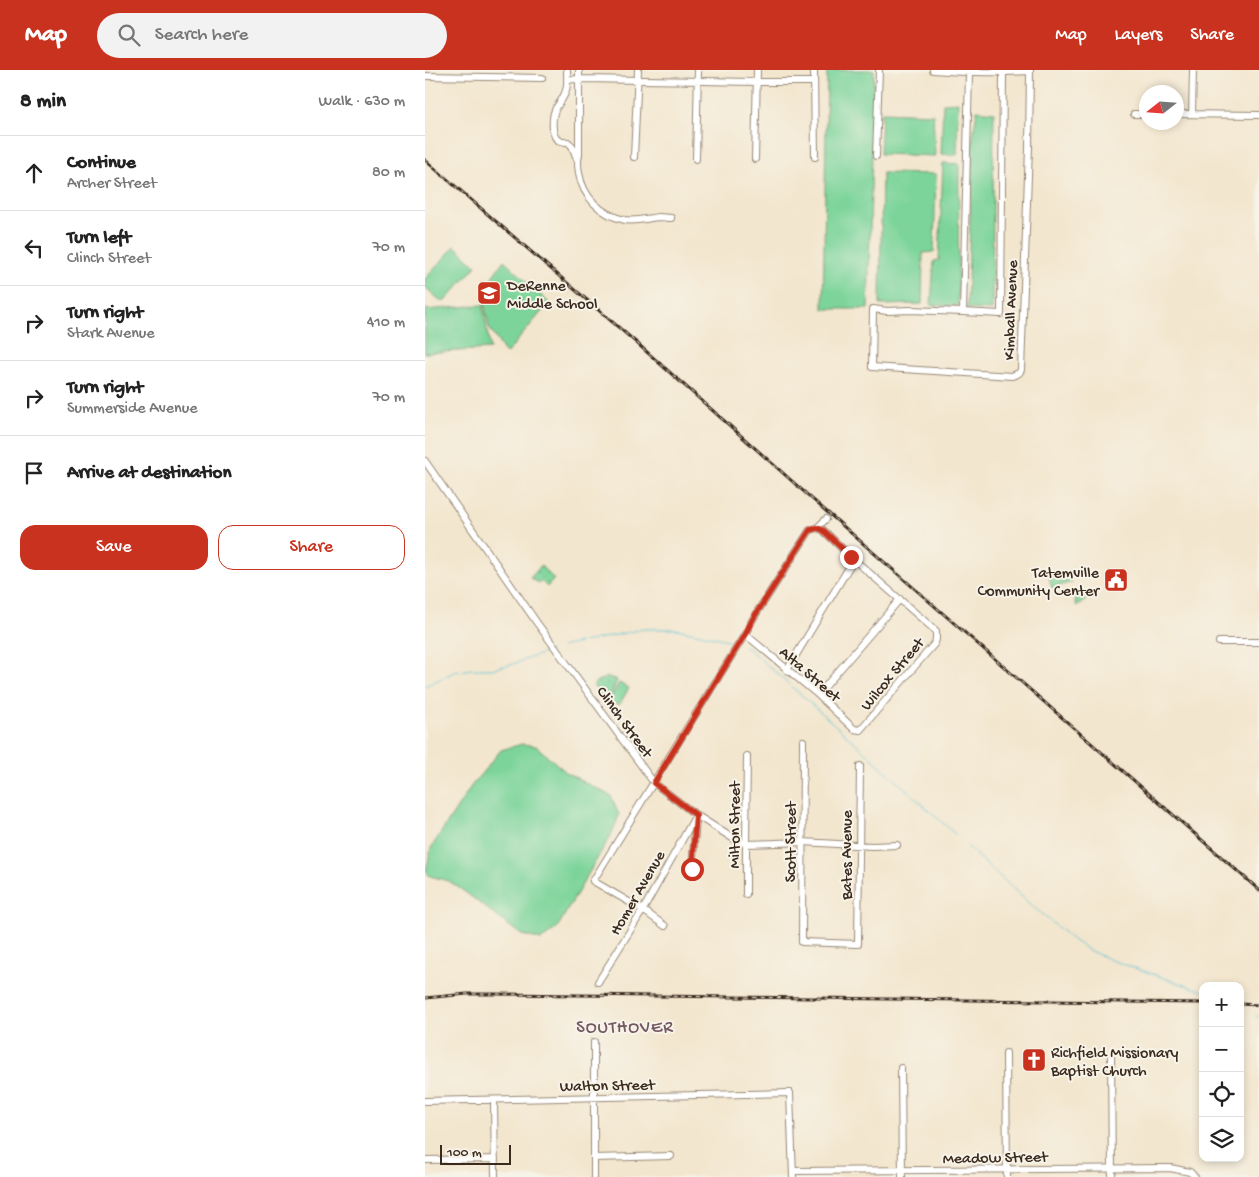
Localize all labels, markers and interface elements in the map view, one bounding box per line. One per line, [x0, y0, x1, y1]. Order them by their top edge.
search box [97, 13, 447, 58]
text: Map [25, 21, 67, 50]
icon: search [115, 21, 143, 49]
text: Search here [155, 24, 248, 47]
text: Map [1055, 25, 1087, 46]
text: Layers [1115, 25, 1162, 46]
text: Share [1190, 25, 1234, 46]
north arrow [1139, 85, 1184, 130]
text: 8 min [20, 90, 66, 115]
text: Walk · 630 m [319, 93, 405, 112]
text: Continue [67, 152, 136, 175]
icon: ahead [20, 159, 48, 187]
text: 80 m [372, 164, 405, 183]
text: Archer Street [67, 175, 157, 194]
text: Turn left [67, 227, 131, 250]
icon: left [20, 234, 48, 262]
text: 70 m [372, 239, 405, 258]
text: Clinch Street [67, 250, 151, 269]
street label: Kimball Avenue [1001, 259, 1024, 360]
place label: DeRenne Middle School [506, 278, 597, 315]
school or university icon: DeRenne Middle School [476, 280, 502, 306]
text: Turn right [67, 302, 143, 325]
icon: right [20, 309, 48, 337]
text: 410 m [367, 314, 405, 333]
text: Stark Avenue [67, 325, 155, 344]
text: Turn right [67, 377, 143, 400]
icon: right [20, 384, 48, 412]
text: 70 m [372, 389, 405, 408]
text: Summerside Avenue [67, 400, 197, 419]
icon: arrive [20, 459, 48, 487]
text: Arrive at destination [67, 462, 231, 485]
button: Save [20, 525, 208, 570]
button: Share [218, 525, 405, 570]
route end [840, 546, 863, 569]
place label: Tatemville Community Center [978, 565, 1100, 602]
public building icon: Tatemville Community Center [1103, 567, 1129, 593]
street label: Wilcox Street [858, 634, 931, 716]
street label: Alta Street [774, 644, 844, 708]
street label: Clinch Street [591, 684, 656, 764]
street label: Milton Street [727, 780, 746, 868]
street label: Scott Street [783, 800, 802, 882]
street label: Bates Avenue [839, 809, 858, 901]
street label: Homer Avenue [607, 847, 671, 939]
route start [681, 858, 704, 881]
map controls [1199, 982, 1244, 1162]
button: + [1199, 982, 1244, 1027]
district label: SOUTHOVER [576, 1018, 674, 1039]
button: − [1199, 1027, 1244, 1072]
place label: Richfield Missionary Baptist Church [1050, 1045, 1178, 1082]
church icon: Richfield Missionary Baptist Church [1021, 1047, 1047, 1073]
button: locate [1199, 1072, 1244, 1117]
street label: Walton Street [559, 1077, 656, 1098]
button: layers [1199, 1117, 1244, 1162]
scale bar [440, 1142, 511, 1165]
text: 100 m [447, 1145, 482, 1162]
street label: Meadow Street [943, 1149, 1049, 1170]

